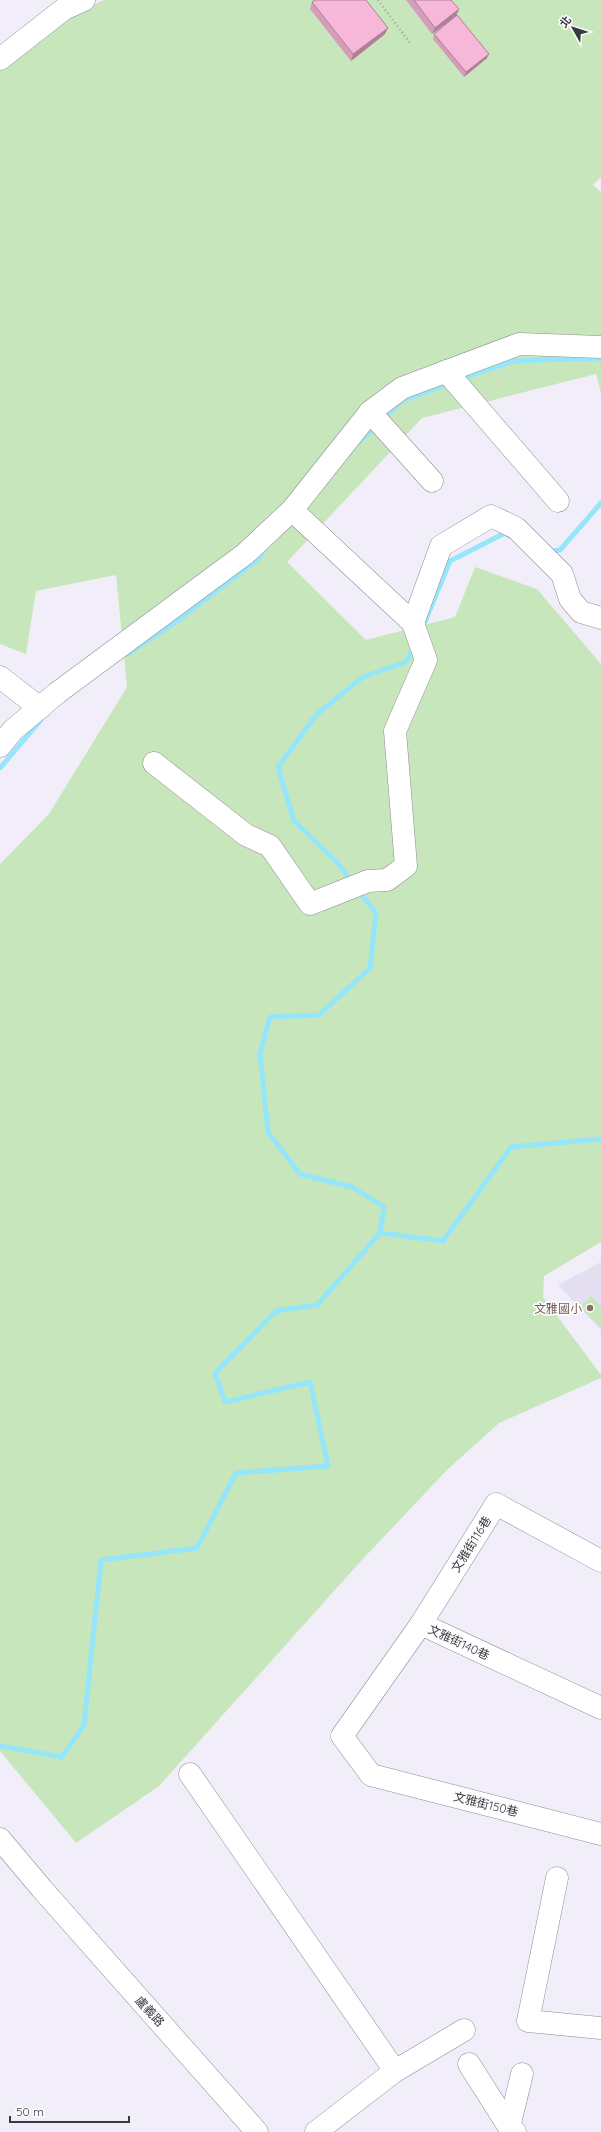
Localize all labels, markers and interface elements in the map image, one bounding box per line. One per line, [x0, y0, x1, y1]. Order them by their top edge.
north arrow [553, 8, 593, 48]
text: 北 [556, 13, 574, 30]
place label: 文雅國小 [534, 1301, 582, 1316]
marker: 文雅國小 [585, 1303, 595, 1313]
street label: 文雅街116巷 [448, 1513, 494, 1575]
street label: 文雅街140巷 [426, 1621, 492, 1663]
street label: 文雅街150巷 [452, 1789, 520, 1819]
street label: 盧義路 [132, 1993, 168, 2029]
scale bar [10, 2098, 129, 2124]
text: 50 m [16, 2104, 44, 2119]

